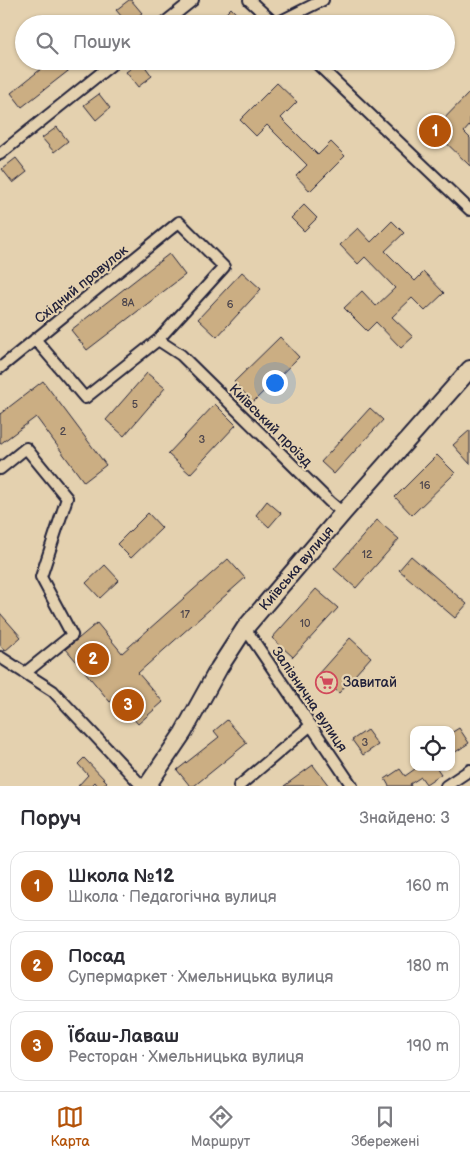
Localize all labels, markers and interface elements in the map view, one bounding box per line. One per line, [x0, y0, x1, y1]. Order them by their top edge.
search box [15, 15, 455, 70]
icon: search [33, 29, 61, 57]
text: Пошук [73, 31, 131, 54]
pin: 1 [419, 112, 451, 150]
street label: Східний провулок [31, 241, 132, 327]
house number: 8А [121, 296, 135, 309]
house number: 6 [227, 298, 234, 311]
your location [262, 370, 288, 396]
street label: Київський проїзд [226, 380, 316, 471]
house number: 5 [132, 398, 138, 411]
house number: 2 [60, 425, 67, 438]
house number: 3 [199, 433, 206, 446]
house number: 16 [420, 479, 431, 492]
street label: Київська вулиця [256, 522, 338, 614]
house number: 12 [362, 548, 373, 561]
house number: 17 [180, 608, 190, 621]
house number: 10 [300, 617, 311, 630]
pin: 2 [77, 640, 109, 678]
street label: Залізнична вулиця [268, 643, 351, 755]
supermarket icon: Завитай [315, 670, 339, 694]
place label: Завитай [343, 674, 397, 691]
pin: 3 [112, 686, 144, 724]
map controls [410, 726, 455, 771]
button: locate [410, 726, 455, 771]
house number: 3 [362, 736, 369, 749]
text: Поруч [20, 806, 81, 831]
text: Знайдено: 3 [360, 809, 450, 828]
text: Школа №12 [68, 865, 174, 888]
text: 1 [34, 877, 40, 896]
text: 160 m [406, 877, 449, 896]
text: Школа · Педагогічна вулиця [68, 888, 277, 907]
text: Посад [68, 945, 125, 968]
text: 2 [32, 957, 42, 976]
text: 180 m [407, 957, 449, 976]
text: Супермаркет · Хмельницька вулиця [68, 968, 333, 987]
text: Їбаш-Лаваш [68, 1025, 179, 1048]
text: 3 [32, 1037, 42, 1056]
text: 190 m [407, 1037, 449, 1056]
text: Ресторан · Хмельницька вулиця [68, 1048, 304, 1067]
tab: Карта [50, 1103, 90, 1150]
tab: Маршрут [191, 1103, 250, 1150]
tab: Збережені [351, 1103, 420, 1150]

